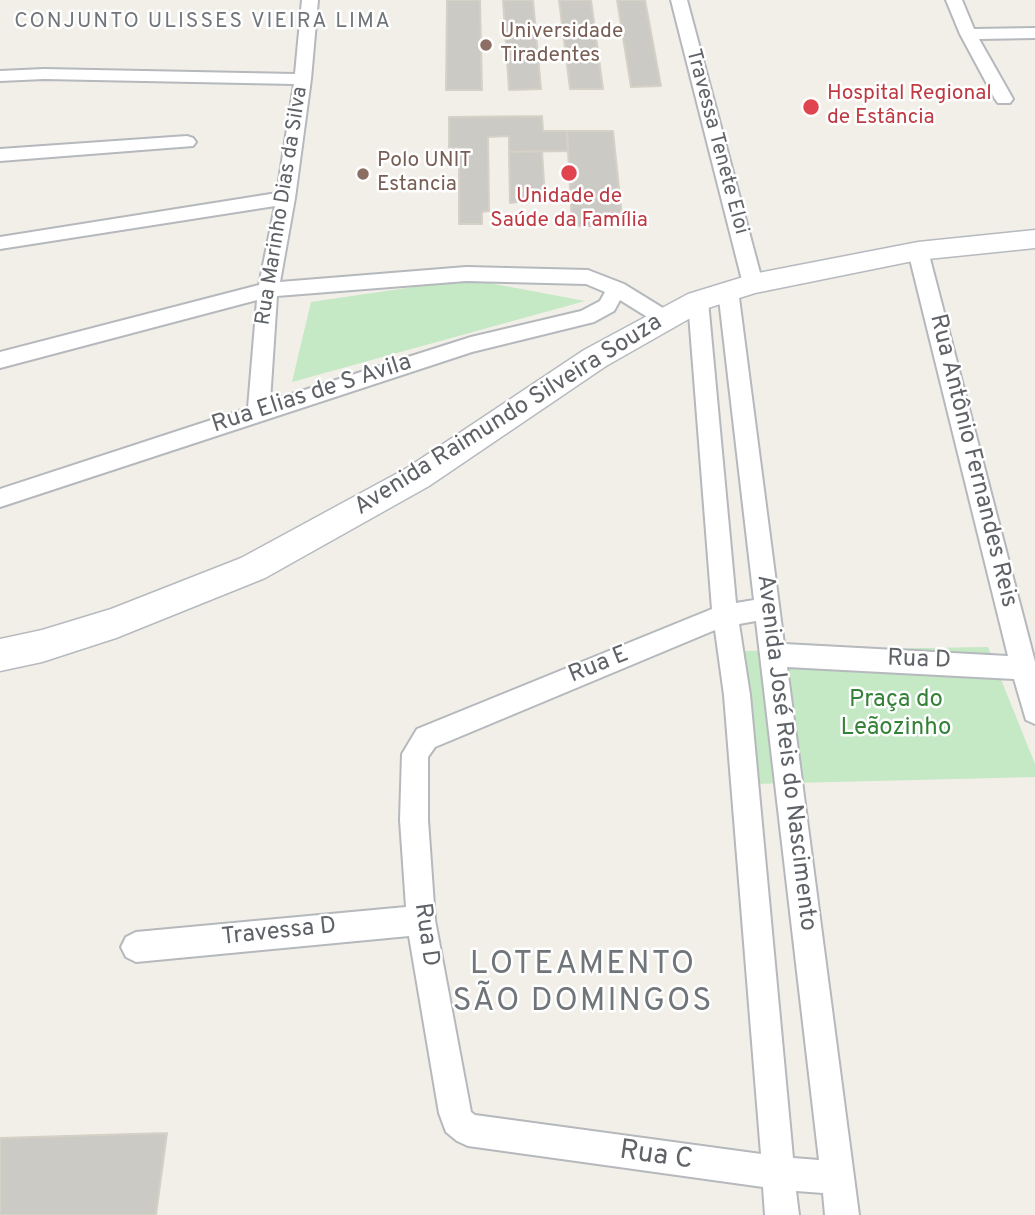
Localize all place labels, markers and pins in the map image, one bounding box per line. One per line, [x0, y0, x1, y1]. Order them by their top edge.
place label: Universidade Tiradentes [500, 20, 623, 70]
marker: Universidade Tiradentes [478, 37, 494, 53]
place label: Hospital Regional de Estância [827, 82, 992, 132]
marker: Hospital Regional de Estância [801, 97, 821, 117]
place label: Polo UNIT Estancia [377, 149, 472, 199]
marker: Unidade de Saúde da Família [559, 163, 579, 183]
marker: Polo UNIT Estancia [355, 166, 371, 182]
place label: Unidade de Saúde da Família [490, 185, 648, 235]

